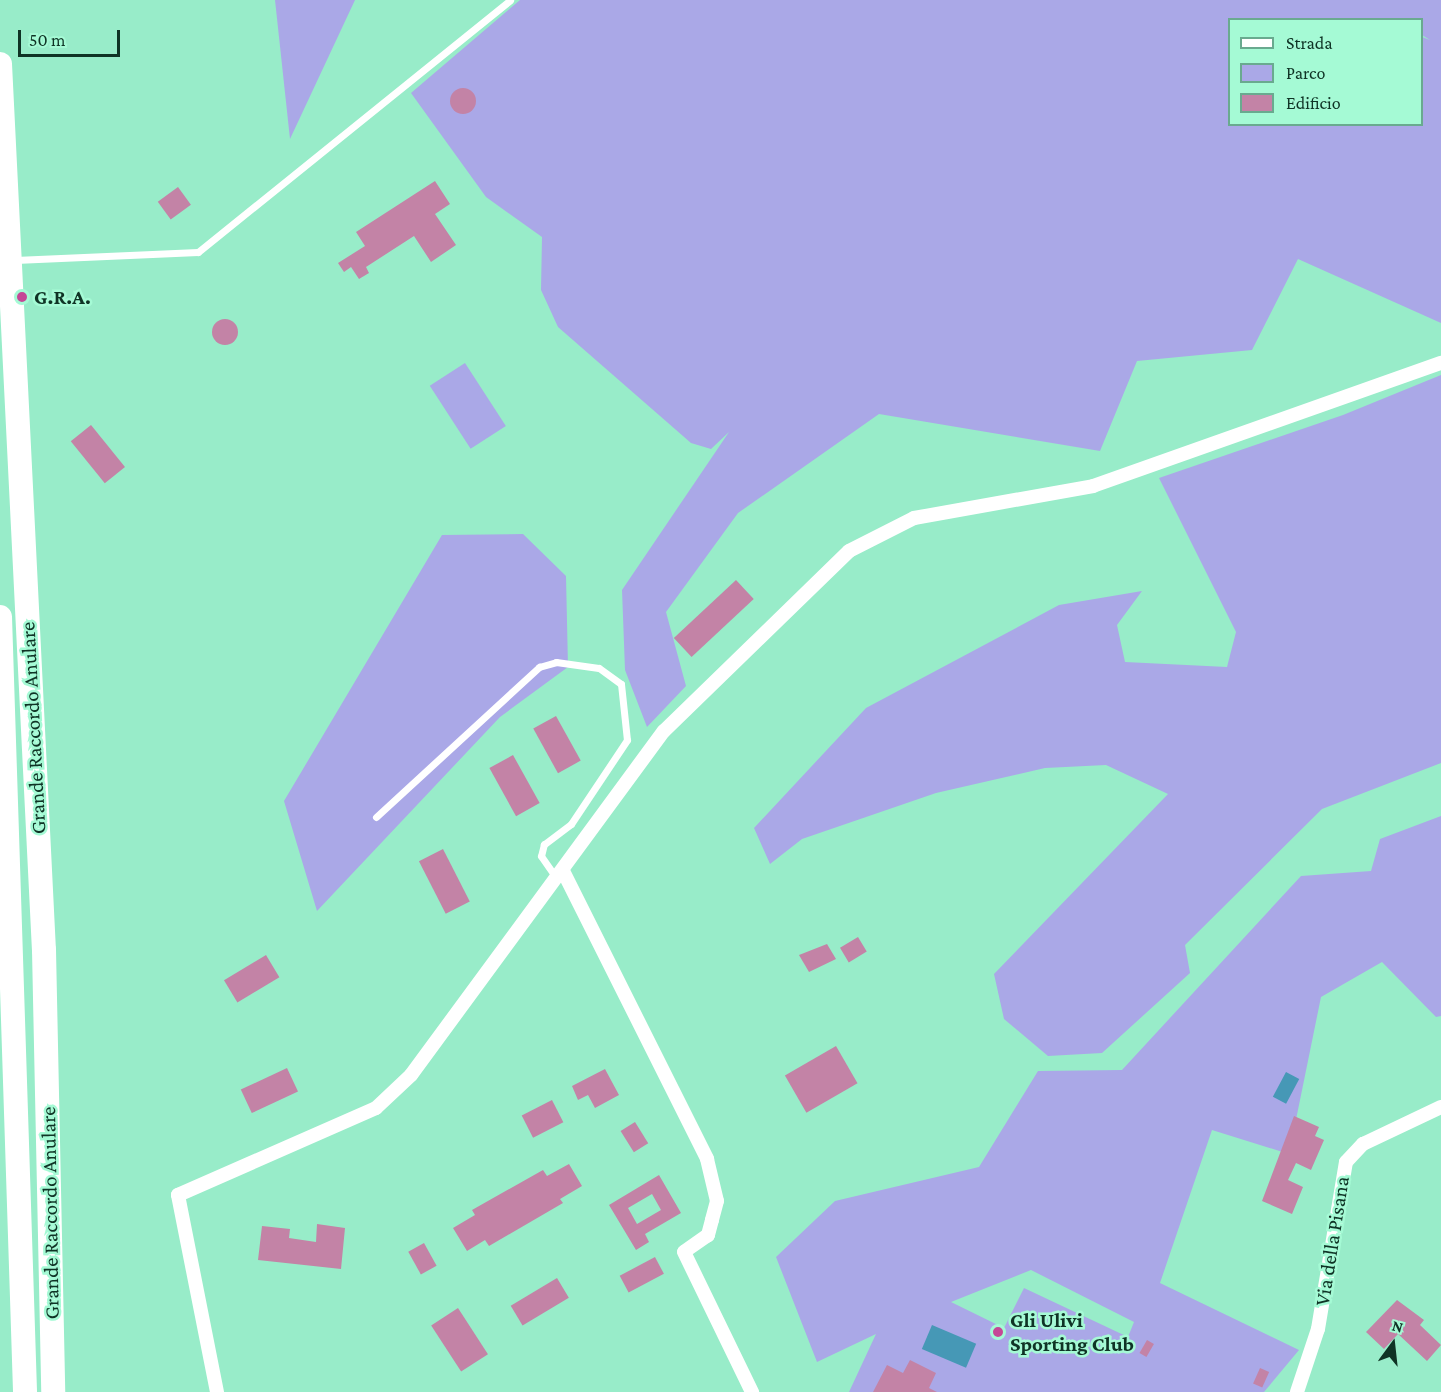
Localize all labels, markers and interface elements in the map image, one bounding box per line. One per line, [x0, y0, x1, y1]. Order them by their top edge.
scale bar [21, 18, 123, 56]
legend [1228, 18, 1423, 126]
text: 50 m [29, 30, 66, 50]
text: Strada [1286, 33, 1333, 53]
text: Parco [1286, 63, 1325, 83]
text: Edificio [1286, 93, 1341, 113]
place label: G.R.A. [34, 284, 91, 310]
marker: G.R.A. [15, 290, 29, 304]
street label: Grande Raccordo Anulare [15, 621, 51, 835]
street label: Grande Raccordo Anulare [36, 1106, 64, 1320]
street label: Via della Pisana [1309, 1174, 1355, 1308]
place label: Gli Ulivi Sporting Club [1010, 1307, 1134, 1357]
north arrow [1363, 1314, 1423, 1374]
text: N [1390, 1317, 1405, 1336]
marker: Gli Ulivi Sporting Club [991, 1325, 1005, 1339]

